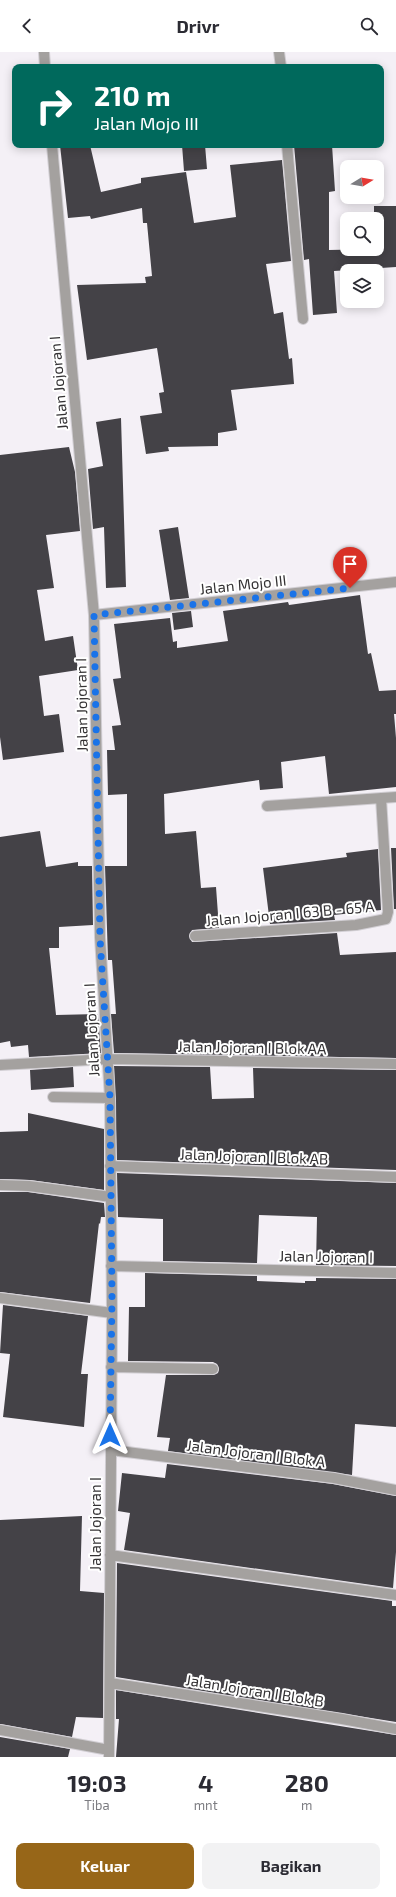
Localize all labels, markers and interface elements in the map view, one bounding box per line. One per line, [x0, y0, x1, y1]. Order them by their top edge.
icon: back [16, 15, 38, 37]
text: Drivr [177, 15, 219, 37]
icon: search [358, 15, 380, 37]
text: 210 m [94, 78, 171, 112]
icon: right [28, 80, 80, 132]
text: Jalan Mojo III [94, 112, 199, 134]
north arrow [340, 160, 384, 204]
map controls [340, 160, 384, 308]
button: search [340, 212, 384, 256]
button: layers [340, 264, 384, 308]
street label: Jalan Jojoran I [45, 335, 72, 431]
pin [333, 547, 367, 588]
icon: arrive [339, 553, 361, 575]
street label: Jalan Mojo III [199, 570, 287, 599]
street label: Jalan Jojoran I [71, 658, 92, 752]
street label: Jalan Jojoran I 63 B - 65 A [205, 897, 376, 930]
street label: Jalan Jojoran I [80, 983, 103, 1077]
street label: Jalan Jojoran I Blok AA [178, 1037, 327, 1058]
street label: Jalan Jojoran I Blok AB [179, 1144, 329, 1169]
street label: Jalan Jojoran I [279, 1246, 373, 1267]
position arrow [89, 1414, 131, 1456]
street label: Jalan Jojoran I Blok A [186, 1436, 327, 1471]
street label: Jalan Jojoran I [86, 1477, 105, 1571]
street label: Jalan Jojoran I Blok B [184, 1670, 325, 1711]
text: 19:03 [67, 1768, 127, 1797]
text: 4 [198, 1768, 213, 1797]
text: 280 [285, 1768, 329, 1797]
text: Tiba [84, 1797, 110, 1813]
text: mnt [194, 1797, 218, 1813]
text: m [301, 1797, 313, 1813]
button: Keluar [16, 1843, 194, 1889]
button: Bagikan [202, 1843, 380, 1889]

